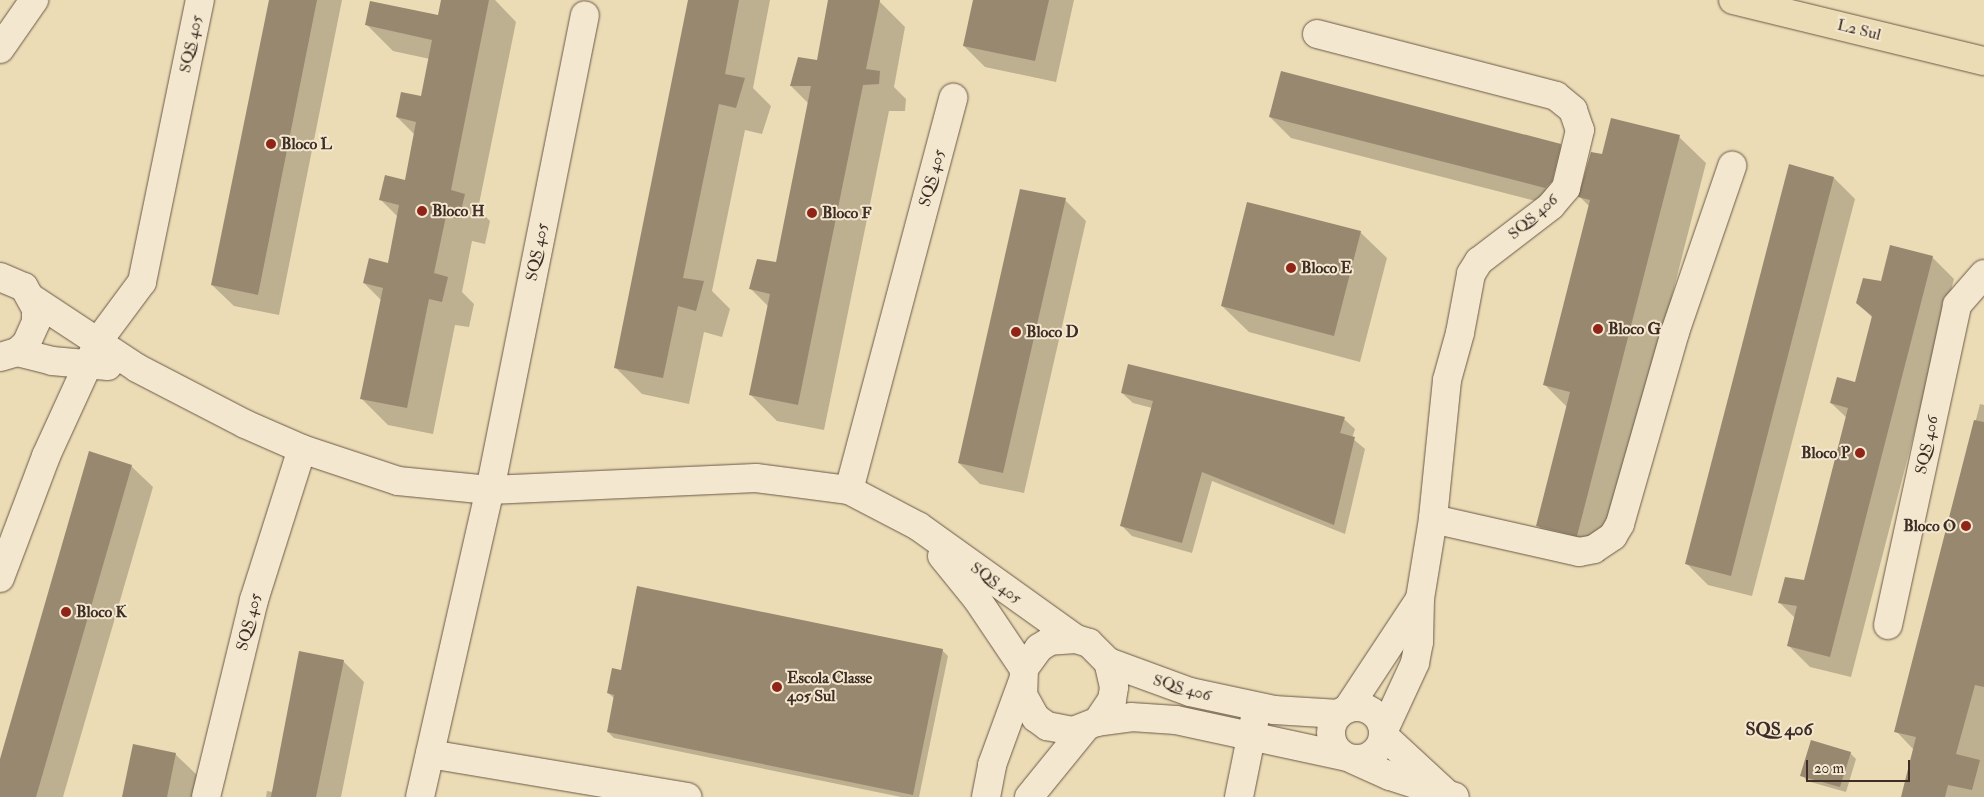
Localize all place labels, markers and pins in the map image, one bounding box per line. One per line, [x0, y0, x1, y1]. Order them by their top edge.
place label: Bloco L [281, 134, 332, 154]
marker: Bloco L [265, 138, 277, 150]
place label: Bloco H [432, 201, 485, 221]
place label: Bloco F [822, 203, 872, 223]
marker: Bloco H [416, 205, 428, 217]
marker: Bloco F [806, 207, 818, 219]
place label: Bloco E [1301, 258, 1352, 278]
marker: Bloco E [1285, 262, 1297, 274]
place label: Bloco G [1608, 319, 1661, 339]
place label: Bloco D [1026, 322, 1079, 342]
marker: Bloco G [1592, 323, 1604, 335]
marker: Bloco D [1010, 326, 1022, 338]
place label: Bloco P [1801, 443, 1850, 463]
marker: Bloco P [1854, 447, 1866, 459]
place label: Bloco O [1903, 516, 1956, 536]
marker: Bloco O [1960, 520, 1972, 532]
place label: Bloco K [76, 602, 127, 622]
marker: Bloco K [60, 606, 72, 618]
place label: Escola Classe 405 Sul [787, 668, 872, 706]
marker: Escola Classe 405 Sul [771, 681, 783, 693]

